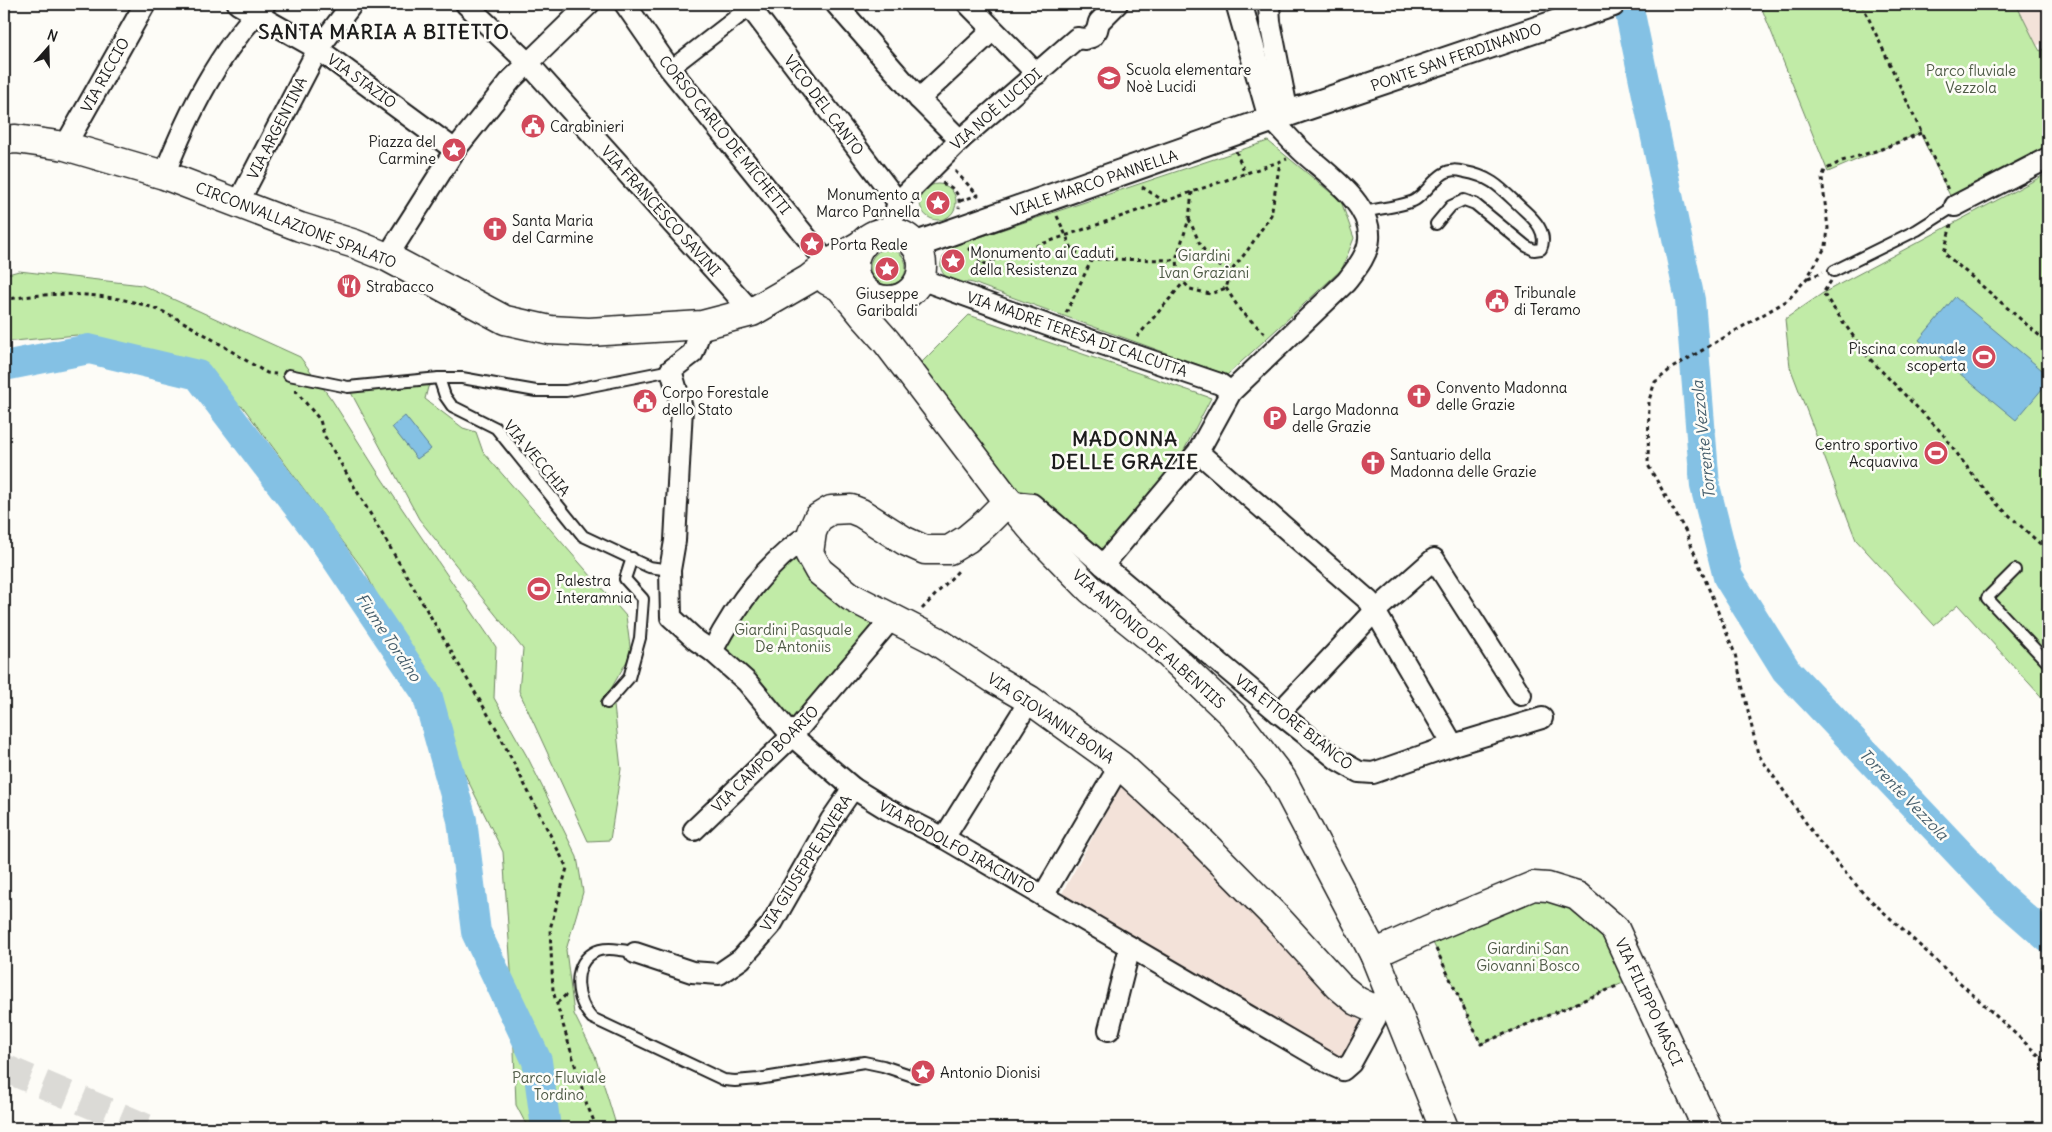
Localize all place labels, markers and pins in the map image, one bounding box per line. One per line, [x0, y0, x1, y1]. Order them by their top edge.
place label: Scuola elementare Noè Lucidi [1126, 60, 1251, 96]
school or university icon: Scuola elementare Noè Lucidi [1096, 65, 1122, 91]
public building icon: Carabinieri [520, 113, 546, 139]
place label: Carabinieri [550, 117, 624, 136]
place label: Piazza del Carmine [368, 132, 436, 168]
place icon: Piazza del Carmine [441, 137, 467, 163]
place label: Monumento a Marco Pannella [816, 185, 920, 221]
place icon: Monumento a Marco Pannella [925, 190, 951, 216]
place label: Santa Maria del Carmine [512, 211, 594, 247]
church icon: Santa Maria del Carmine [482, 216, 508, 242]
place icon: Porta Reale [799, 231, 825, 257]
place label: Porta Reale [830, 235, 908, 254]
place label: Monumento ai Caduti della Resistenza [970, 243, 1114, 279]
place icon: Monumento ai Caduti della Resistenza [940, 248, 966, 274]
place icon: Giuseppe Garibaldi [874, 256, 900, 282]
restaurant icon: Strabacco [336, 273, 362, 299]
place label: Strabacco [366, 277, 434, 296]
place label: Tribunale di Teramo [1514, 283, 1581, 319]
place label: Giuseppe Garibaldi [855, 284, 919, 320]
public building icon: Tribunale di Teramo [1484, 288, 1510, 314]
place label: Piscina comunale scoperta [1849, 339, 1966, 375]
sports icon: Piscina comunale scoperta [1971, 344, 1997, 370]
place label: Convento Madonna delle Grazie [1436, 378, 1568, 414]
place label: Corpo Forestale dello Stato [662, 383, 769, 419]
church icon: Convento Madonna delle Grazie [1406, 383, 1432, 409]
public building icon: Corpo Forestale dello Stato [632, 388, 658, 414]
place label: Largo Madonna delle Grazie [1292, 400, 1399, 436]
parking icon: Largo Madonna delle Grazie [1262, 405, 1288, 431]
place label: Centro sportivo Acquaviva [1815, 435, 1918, 471]
sports icon: Centro sportivo Acquaviva [1923, 440, 1949, 466]
place label: Santuario della Madonna delle Grazie [1390, 445, 1537, 481]
church icon: Santuario della Madonna delle Grazie [1360, 450, 1386, 476]
place label: Palestra Interamnia [556, 571, 633, 607]
sports icon: Palestra Interamnia [526, 576, 552, 602]
place icon: Antonio Dionisi [910, 1059, 936, 1085]
place label: Antonio Dionisi [940, 1063, 1040, 1082]

